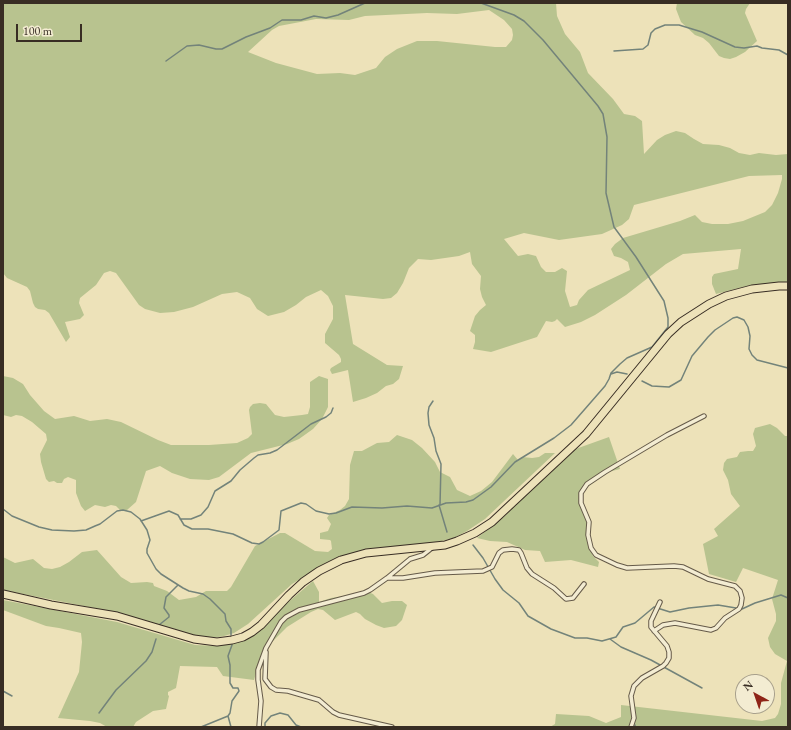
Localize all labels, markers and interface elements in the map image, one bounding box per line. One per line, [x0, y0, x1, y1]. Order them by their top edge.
scale bar [18, 16, 84, 42]
text: 100 m [23, 23, 52, 39]
north arrow [735, 674, 775, 714]
text: N [740, 677, 756, 694]

